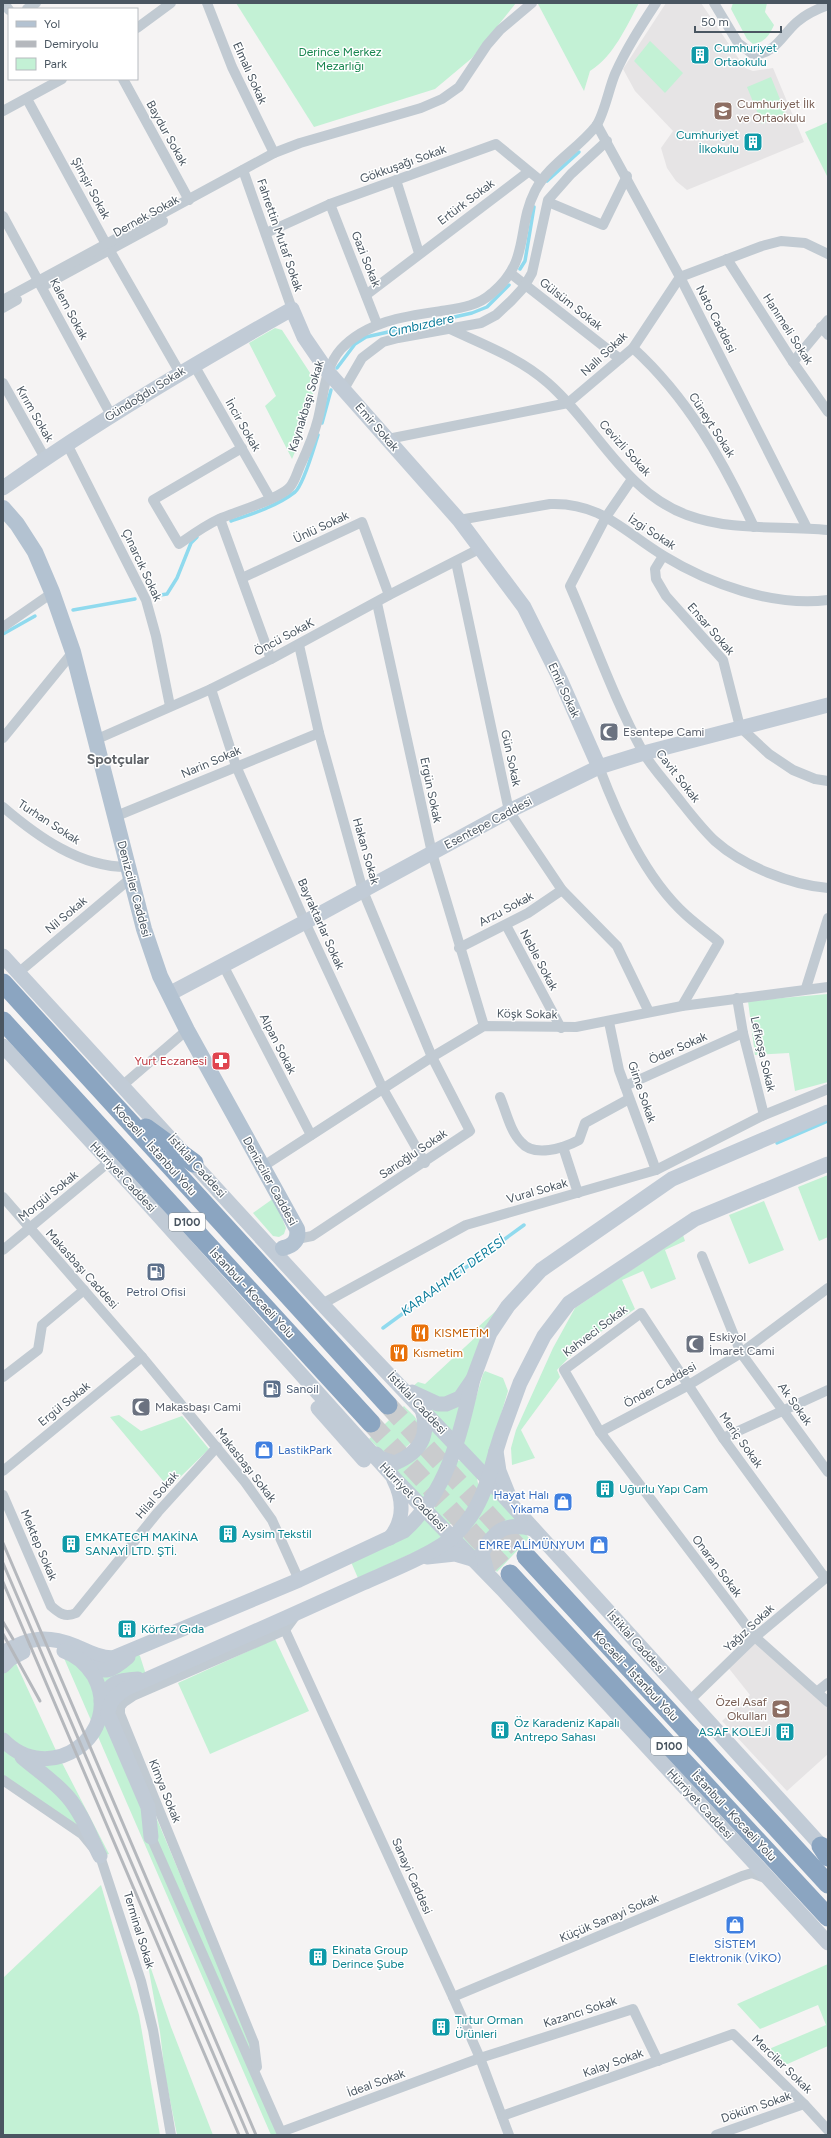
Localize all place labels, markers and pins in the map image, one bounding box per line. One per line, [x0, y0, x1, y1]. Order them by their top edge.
place label: Cumhuriyet Ortaokulu [714, 41, 778, 69]
building icon: Cumhuriyet Ortaokulu [689, 44, 711, 66]
place label: Cumhuriyet İlk ve Ortaokulu [737, 97, 815, 125]
school or university icon: Cumhuriyet İlk ve Ortaokulu [712, 100, 734, 122]
place label: Cumhuriyet İlkokulu [676, 128, 739, 156]
building icon: Cumhuriyet İlkokulu [742, 131, 764, 153]
mosque icon: Esentepe Cami [598, 721, 620, 743]
place label: Esentepe Cami [623, 725, 704, 739]
pharmacy icon: Yurt Eczanesi [210, 1050, 232, 1072]
place label: Yurt Eczanesi [135, 1054, 207, 1068]
fuel station icon: Petrol Ofisi [145, 1261, 167, 1283]
place label: Petrol Ofisi [126, 1285, 186, 1299]
restaurant icon: KISMETİM [409, 1322, 431, 1344]
place label: KISMETİM [434, 1326, 489, 1340]
place label: Eskiyol İmaret Cami [709, 1330, 774, 1358]
mosque icon: Eskiyol İmaret Cami [684, 1333, 706, 1355]
restaurant icon: Kısmetim [388, 1342, 410, 1364]
place label: Kısmetim [413, 1346, 463, 1360]
fuel station icon: Sanoil [261, 1378, 283, 1400]
place label: Sanoil [286, 1382, 319, 1396]
mosque icon: Makasbaşı Cami [130, 1396, 152, 1418]
place label: Makasbaşı Cami [155, 1400, 241, 1414]
shop icon: LastikPark [253, 1439, 275, 1461]
place label: LastikPark [278, 1443, 332, 1457]
building icon: Uğurlu Yapı Cam [594, 1478, 616, 1500]
place label: Uğurlu Yapı Cam [619, 1482, 708, 1496]
place label: Hayat Halı Yıkama [494, 1488, 549, 1516]
shop icon: Hayat Halı Yıkama [552, 1491, 574, 1513]
building icon: Aysim Tekstil [217, 1523, 239, 1545]
place label: Aysim Tekstil [242, 1527, 312, 1541]
place label: EMKATECH MAKİNA SANAYİ LTD. ŞTİ. [85, 1530, 198, 1558]
building icon: EMKATECH MAKİNA SANAYİ LTD. ŞTİ. [60, 1533, 82, 1555]
shop icon: EMRE ALİMÜNYUM [588, 1534, 610, 1556]
place label: EMRE ALİMÜNYUM [479, 1538, 585, 1552]
building icon: Körfez Gıda [116, 1618, 138, 1640]
place label: Körfez Gıda [141, 1622, 204, 1636]
place label: Özel Asaf Okulları [715, 1695, 768, 1723]
school or university icon: Özel Asaf Okulları [770, 1698, 792, 1720]
place label: Öz Karadeniz Kapalı Antrepo Sahası [514, 1716, 620, 1744]
building icon: Öz Karadeniz Kapalı Antrepo Sahası [489, 1719, 511, 1741]
building icon: ASAF KOLEJİ [774, 1721, 796, 1743]
place label: ASAF KOLEJİ [698, 1725, 771, 1739]
shop icon: SİSTEM Elektronik (VİKO) [724, 1914, 746, 1936]
place label: SİSTEM Elektronik (VİKO) [689, 1937, 781, 1965]
place label: Ekinata Group Derince Şube [332, 1943, 408, 1971]
building icon: Ekinata Group Derince Şube [307, 1946, 329, 1968]
place label: Tırtur Orman Ürünleri [455, 2013, 523, 2041]
building icon: Tırtur Orman Ürünleri [430, 2016, 452, 2038]

